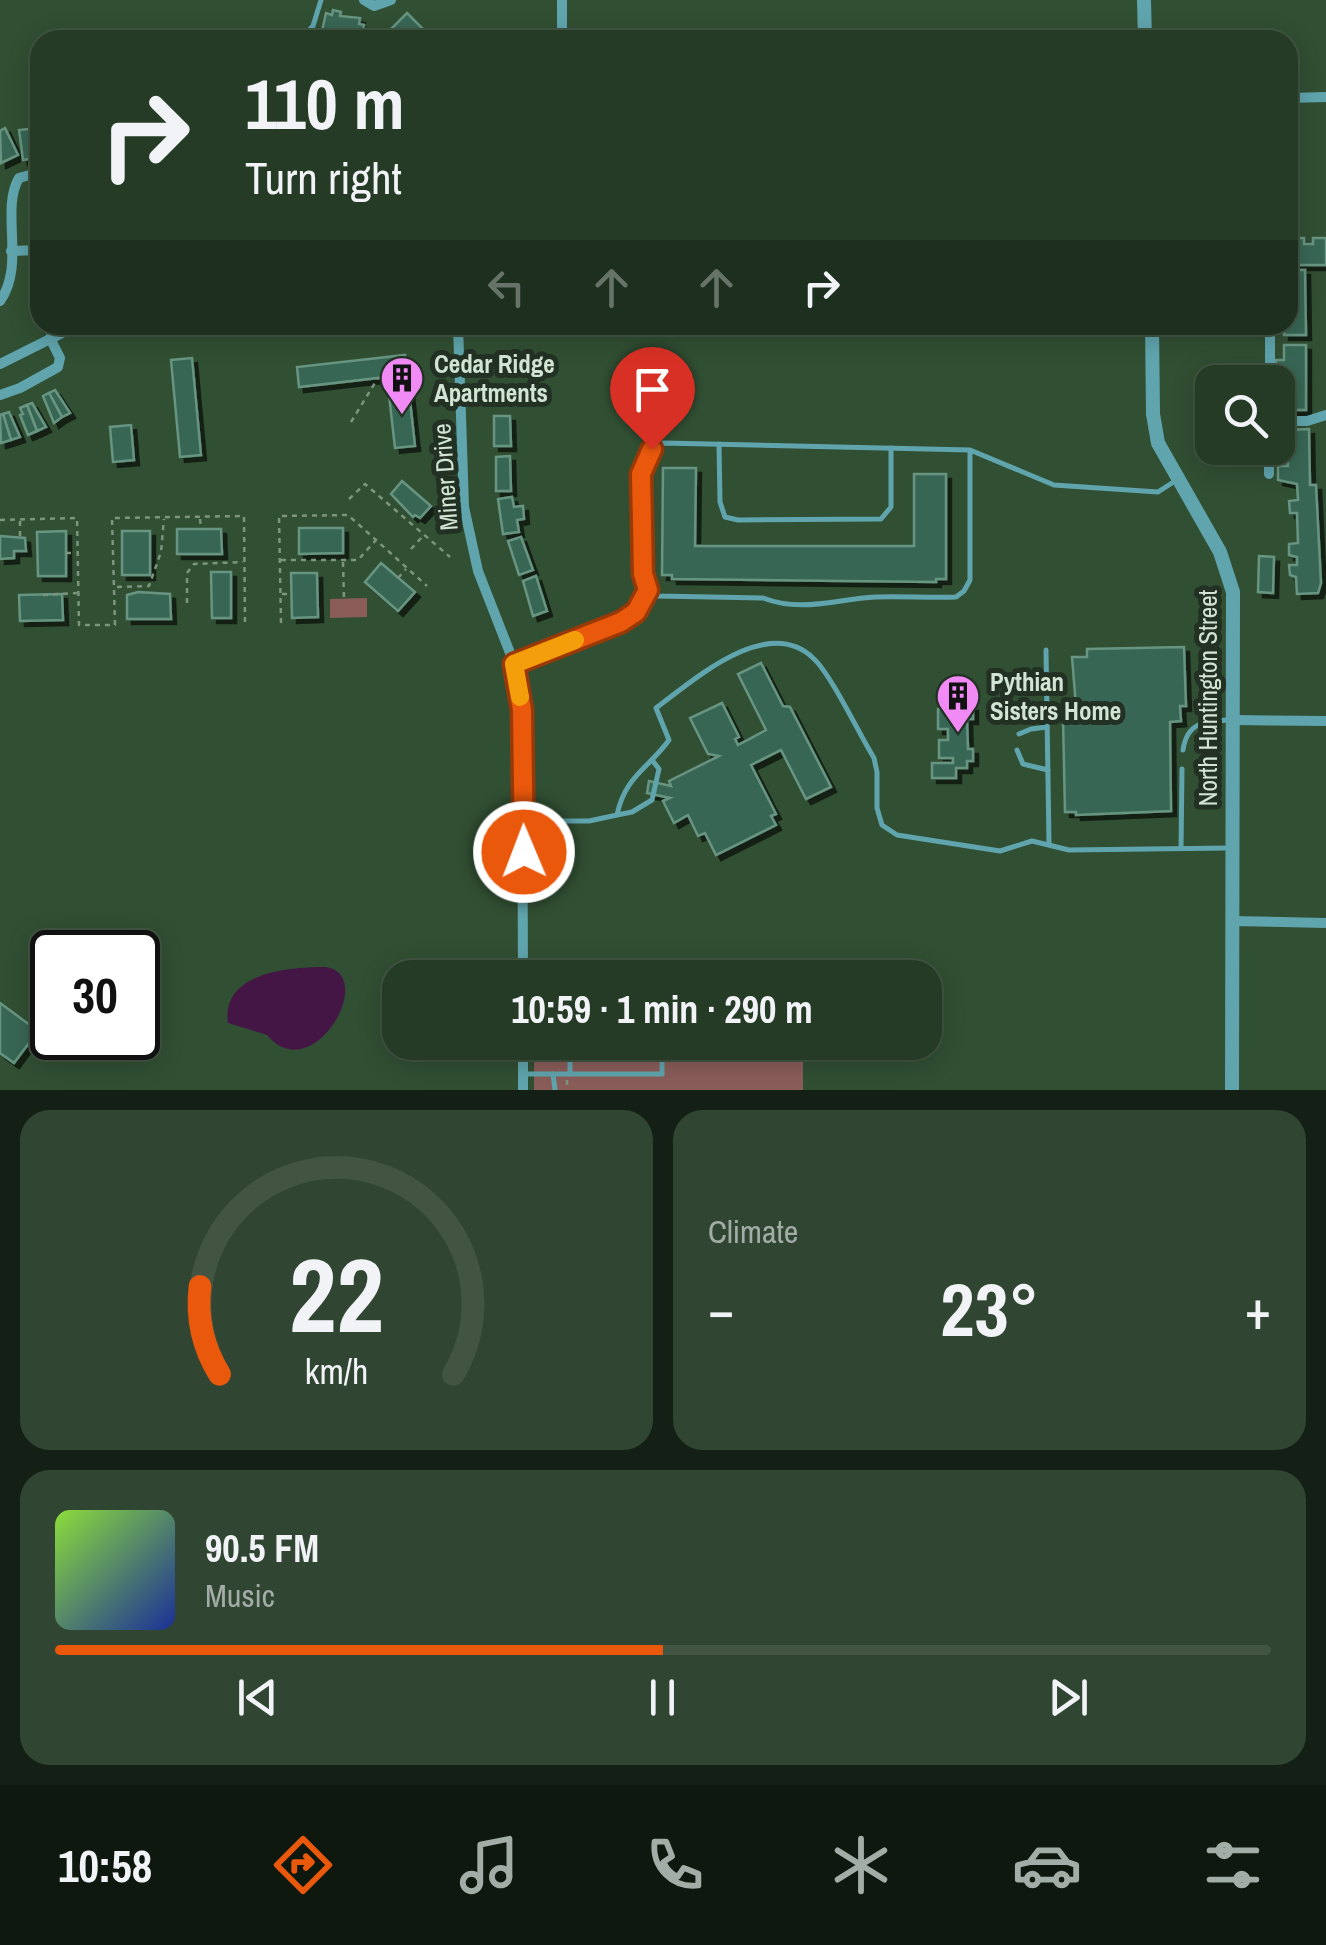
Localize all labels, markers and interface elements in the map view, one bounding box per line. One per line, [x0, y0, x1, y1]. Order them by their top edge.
text: 110 m [245, 57, 405, 151]
icon: right [80, 70, 210, 200]
text: Turn right [245, 147, 402, 208]
icon: left [479, 260, 534, 315]
icon: ahead [584, 260, 639, 315]
icon: ahead [689, 260, 744, 315]
icon: right [794, 260, 849, 315]
place label: Cedar Ridge Apartments [434, 347, 555, 410]
pin [610, 347, 695, 450]
building icon: Cedar Ridge Apartments [379, 355, 425, 416]
icon: arrive [625, 362, 680, 417]
map controls [1195, 365, 1295, 465]
button: search [1195, 365, 1295, 465]
street label: Miner Drive [424, 422, 466, 532]
street label: North Huntington Street [1191, 589, 1225, 806]
place label: Pythian Sisters Home [990, 665, 1121, 728]
building icon: Pythian Sisters Home [935, 673, 981, 734]
position arrow [472, 800, 576, 904]
speed limit sign: 30 [30, 930, 160, 1060]
text: 10:59 · 1 min · 290 m [511, 984, 813, 1035]
text: Climate [708, 1210, 798, 1253]
text: 22 [289, 1224, 384, 1364]
text: 23° [940, 1258, 1039, 1359]
text: − [708, 1272, 734, 1346]
text: + [1245, 1272, 1271, 1346]
text: km/h [305, 1347, 368, 1395]
text: 90.5 FM [205, 1523, 319, 1574]
text: Music [205, 1574, 275, 1617]
icon: previous [230, 1670, 285, 1725]
icon: pause [635, 1670, 690, 1725]
icon: next [1041, 1670, 1096, 1725]
icon: directions [268, 1830, 338, 1900]
icon: music [454, 1830, 524, 1900]
icon: phone [640, 1830, 710, 1900]
icon: climate [826, 1830, 896, 1900]
icon: car [1012, 1830, 1082, 1900]
icon: filters [1198, 1830, 1268, 1900]
text: 10:58 [58, 1835, 152, 1896]

